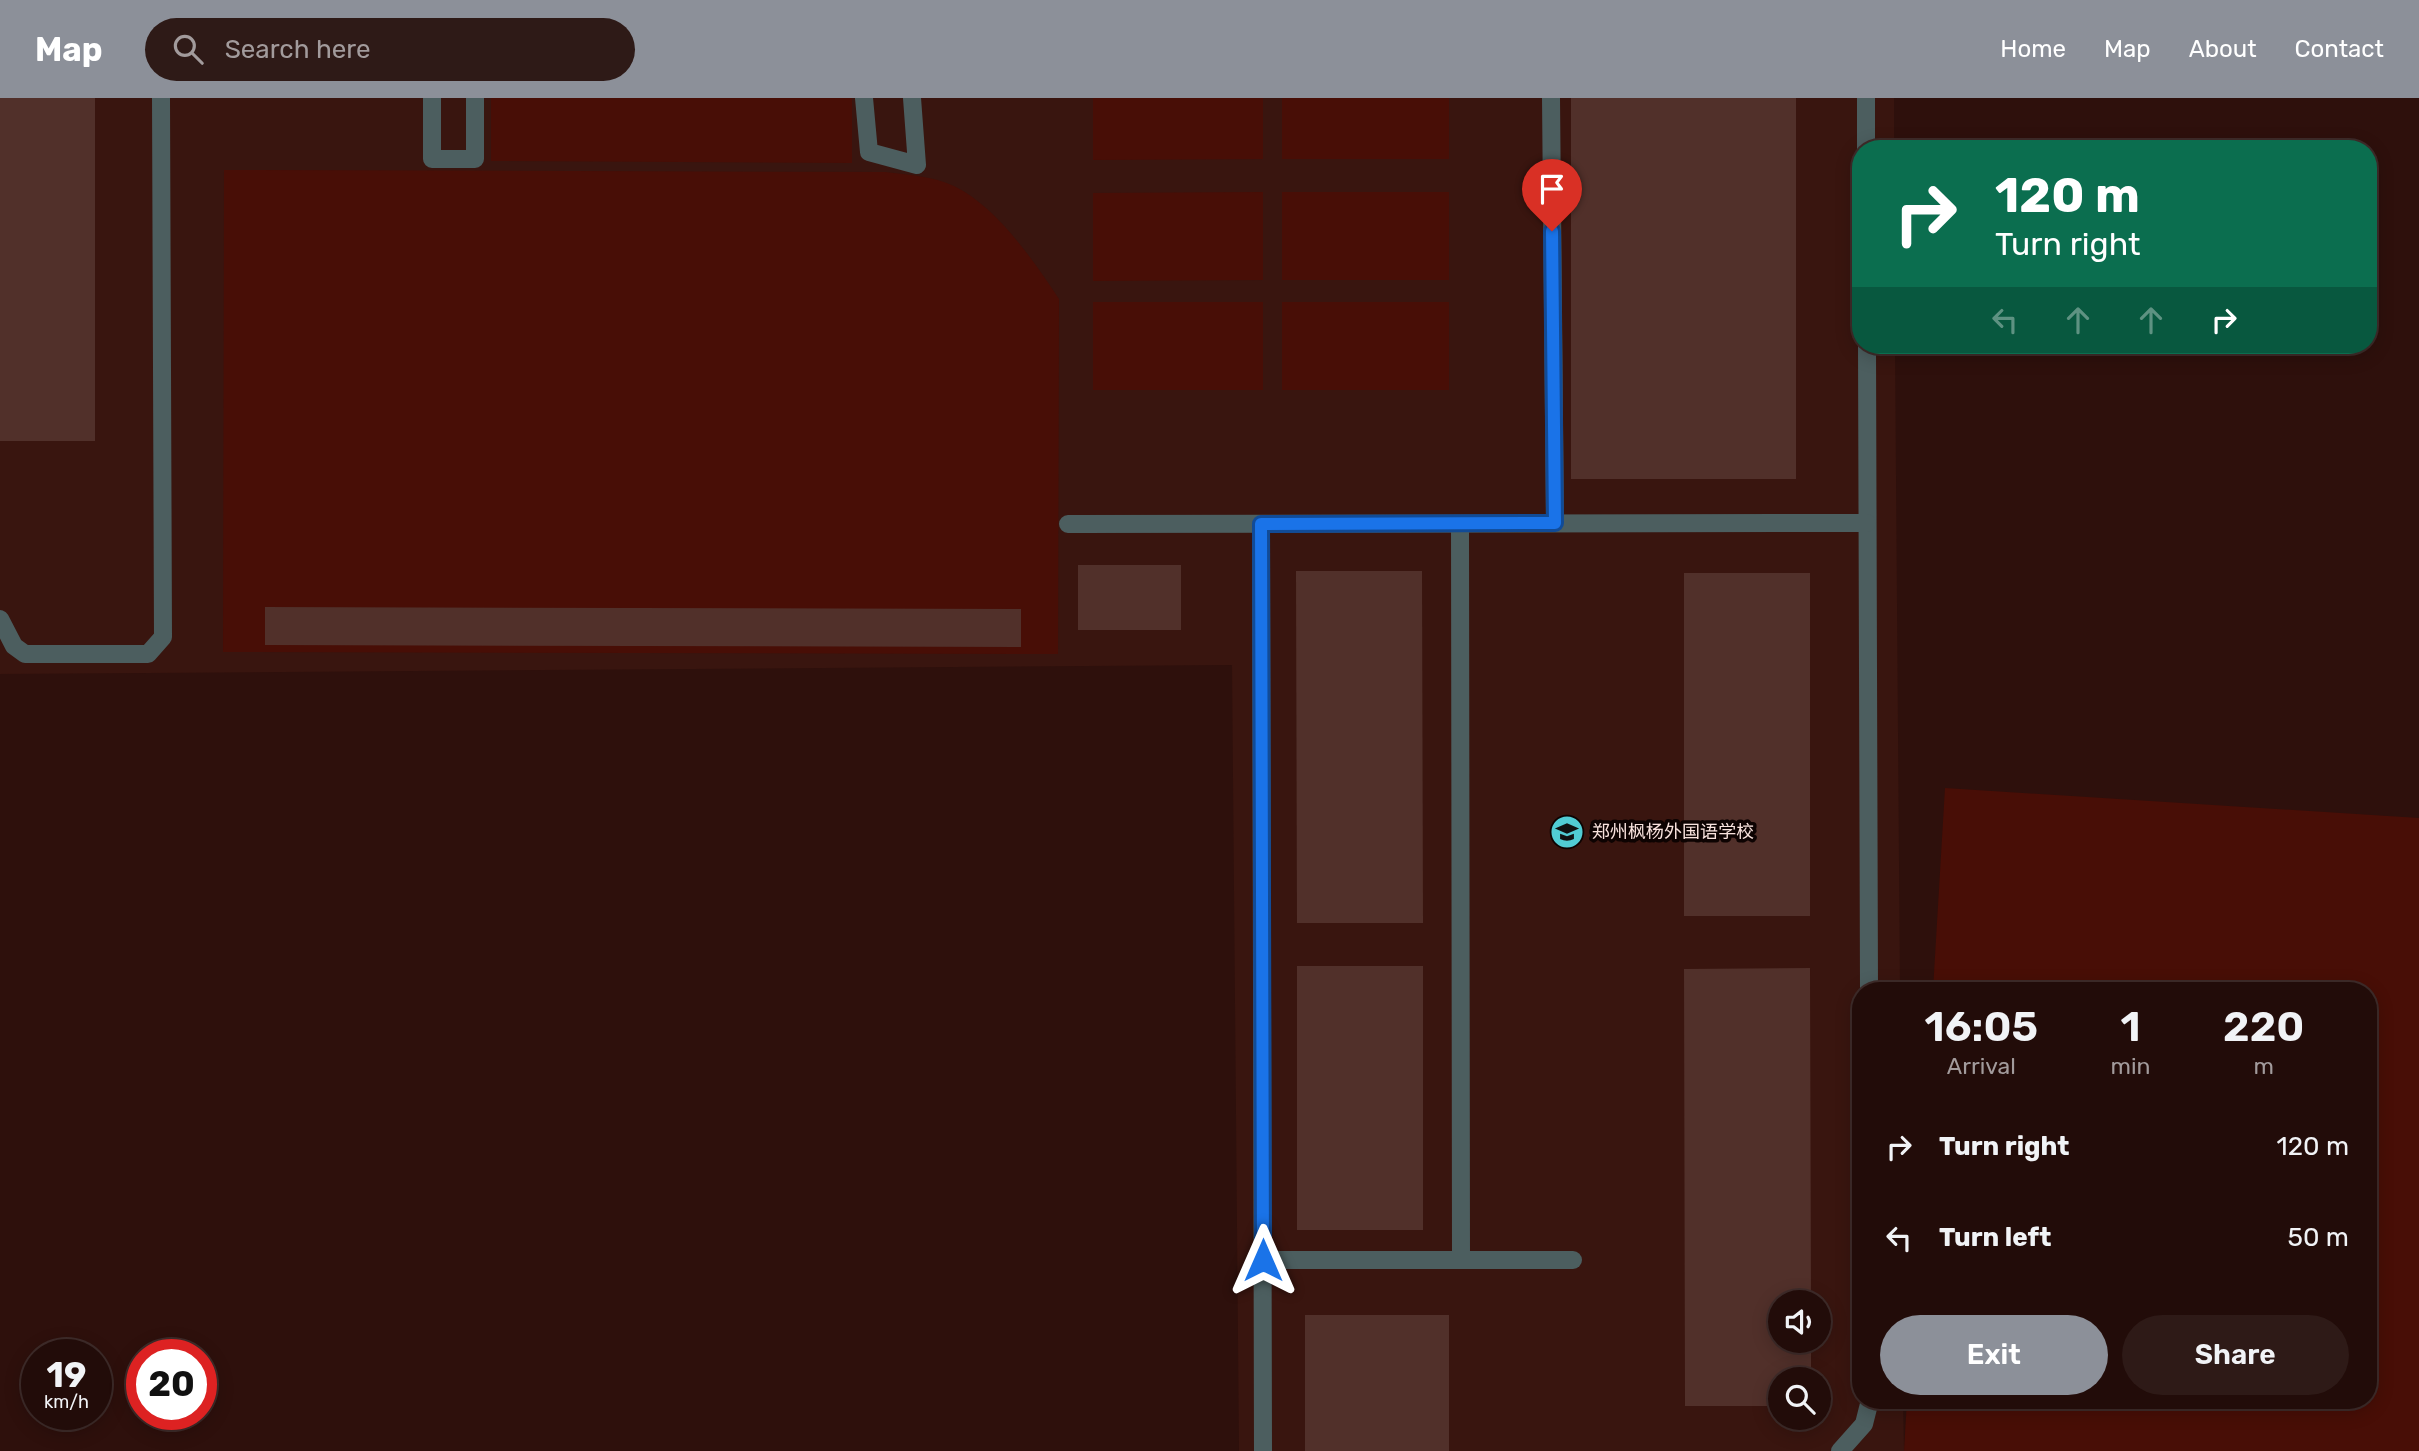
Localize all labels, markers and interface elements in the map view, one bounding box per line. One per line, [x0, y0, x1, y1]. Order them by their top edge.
search box [145, 18, 635, 81]
text: Map [35, 30, 103, 69]
icon: search [169, 30, 207, 68]
text: Search here [225, 34, 370, 65]
text: Home [2000, 35, 2066, 63]
text: Map [2104, 35, 2151, 63]
text: About [2189, 35, 2257, 63]
text: Contact [2295, 35, 2384, 63]
pin [1522, 159, 1582, 231]
text: 120 m [1995, 166, 2140, 224]
icon: right [1880, 168, 1971, 259]
icon: arrive [1533, 170, 1571, 208]
text: Turn right [1995, 225, 2140, 263]
icon: left [1986, 301, 2024, 339]
icon: ahead [2059, 301, 2097, 339]
icon: ahead [2132, 301, 2170, 339]
icon: right [2205, 301, 2243, 339]
school or university icon: 郑州枫杨外国语学校 [1548, 813, 1586, 851]
place label: 郑州枫杨外国语学校 [1592, 821, 1754, 843]
text: 16:05 [1925, 1002, 2038, 1052]
text: 1 [2120, 1002, 2141, 1052]
text: 220 [2223, 1002, 2304, 1052]
text: Arrival [1947, 1052, 2016, 1080]
text: min [2111, 1052, 2151, 1080]
text: m [2254, 1052, 2274, 1080]
icon: right [1880, 1128, 1918, 1166]
text: Turn right [1939, 1131, 2069, 1162]
text: 120 m [2277, 1131, 2349, 1162]
icon: left [1880, 1219, 1918, 1257]
text: Turn left [1939, 1222, 2051, 1253]
text: 50 m [2288, 1222, 2349, 1253]
position arrow [1226, 1223, 1300, 1297]
map controls [1768, 1290, 1831, 1430]
button: sound [1768, 1290, 1831, 1353]
button: Exit [1880, 1315, 2108, 1395]
button: Share [2122, 1315, 2349, 1395]
speed limit sign: 20 [126, 1339, 217, 1430]
text: 19 [47, 1354, 86, 1396]
button: search [1768, 1367, 1831, 1430]
text: km/h [44, 1391, 89, 1413]

